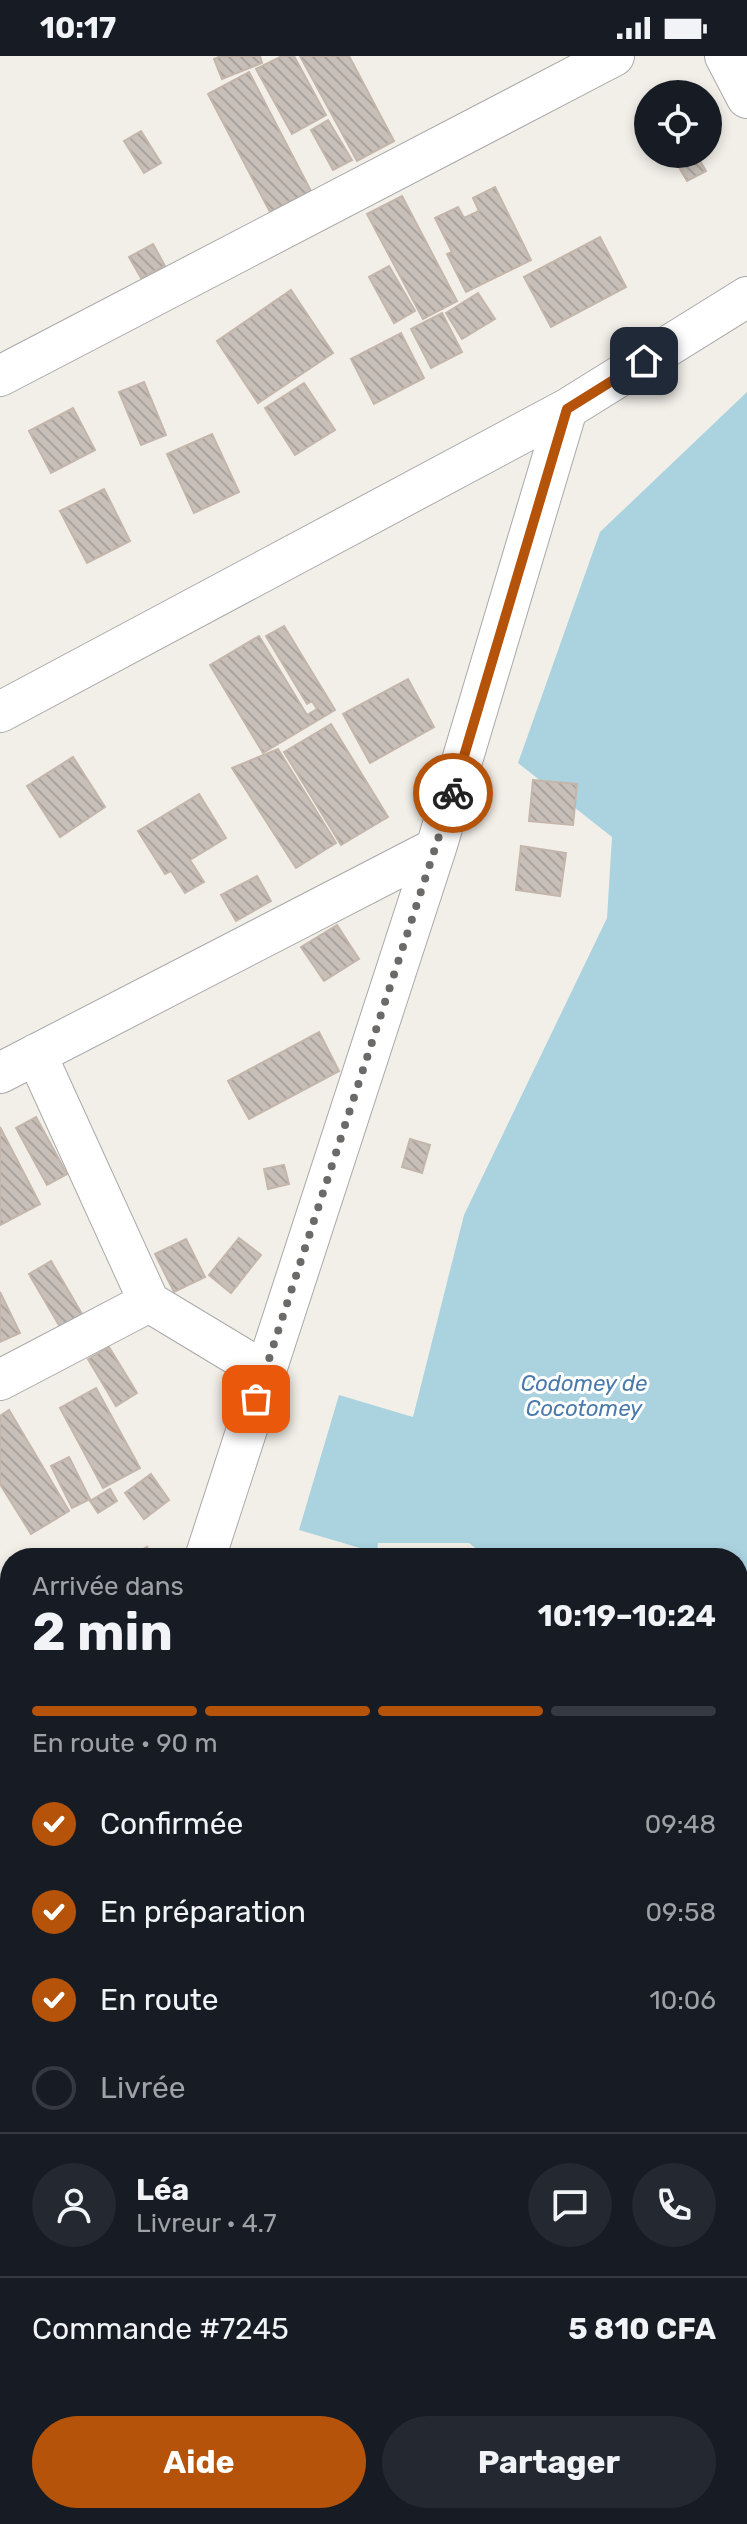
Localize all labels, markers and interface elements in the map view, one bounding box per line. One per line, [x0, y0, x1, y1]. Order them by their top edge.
text: 10:17 [40, 10, 116, 46]
map controls [634, 80, 722, 168]
button: locate [634, 80, 722, 168]
pin [610, 327, 678, 395]
icon: home [622, 339, 666, 383]
courier [413, 753, 493, 833]
icon: bike [431, 771, 475, 815]
pin [222, 1365, 290, 1433]
water label: Codomey de Cocotomey [521, 1370, 647, 1422]
icon: bag [234, 1377, 278, 1421]
text: Arrivée dans [32, 1571, 184, 1602]
text: 10:19–10:24 [538, 1598, 716, 1634]
text: 2 min [32, 1601, 173, 1663]
text: En route · 90 m [32, 1728, 218, 1759]
icon: check [32, 1802, 76, 1846]
text: Confirmée [100, 1806, 243, 1842]
text: 09:48 [645, 1809, 716, 1840]
icon: check [32, 1890, 76, 1934]
text: En préparation [100, 1894, 306, 1930]
text: 09:58 [645, 1897, 716, 1928]
icon: check [32, 1978, 76, 2022]
text: En route [100, 1982, 219, 2018]
text: 10:06 [650, 1985, 716, 2016]
text: Livrée [100, 2070, 185, 2106]
button: person [32, 2163, 116, 2247]
button: chat [528, 2163, 612, 2247]
button: phone [632, 2163, 716, 2247]
text: Léa [136, 2172, 189, 2208]
text: Livreur · 4.7 [136, 2208, 277, 2239]
text: Commande #7245 [32, 2311, 289, 2347]
text: 5 810 CFA [568, 2311, 716, 2347]
button: Aide [32, 2416, 366, 2508]
button: Partager [382, 2416, 716, 2508]

